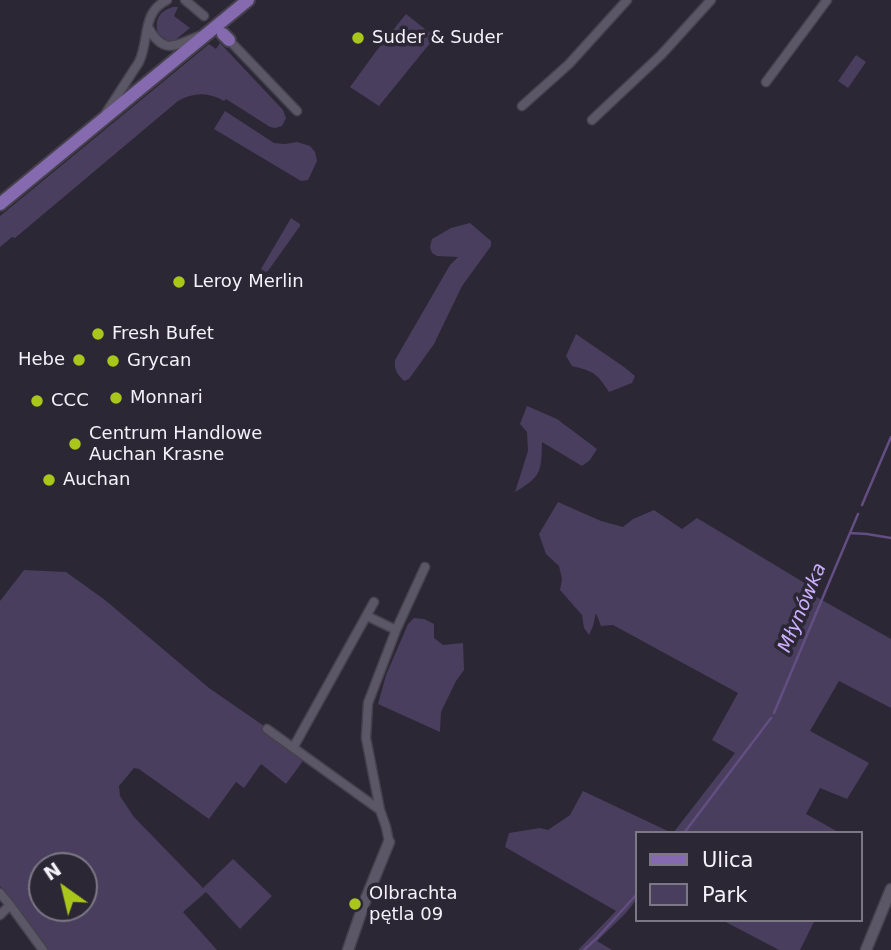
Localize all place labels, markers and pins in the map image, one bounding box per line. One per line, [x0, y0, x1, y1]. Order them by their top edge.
place label: Suder & Suder [372, 27, 503, 49]
marker: Suder & Suder [350, 30, 366, 46]
place label: Leroy Merlin [193, 271, 304, 293]
marker: Leroy Merlin [171, 274, 187, 290]
place label: Fresh Bufet [112, 323, 214, 345]
marker: Fresh Bufet [90, 326, 106, 342]
place label: Hebe [18, 349, 65, 371]
place label: Grycan [127, 350, 191, 372]
marker: Hebe [71, 352, 87, 368]
marker: Grycan [105, 353, 121, 369]
place label: Monnari [130, 387, 203, 409]
place label: CCC [51, 390, 89, 412]
marker: Monnari [108, 390, 124, 406]
marker: CCC [29, 393, 45, 409]
place label: Centrum Handlowe Auchan Krasne [89, 423, 262, 466]
marker: Centrum Handlowe Auchan Krasne [67, 436, 83, 452]
place label: Auchan [63, 469, 130, 491]
marker: Auchan [41, 472, 57, 488]
place label: Olbrachta pętla 09 [369, 883, 457, 926]
marker: Olbrachta pętla 09 [347, 896, 363, 912]

